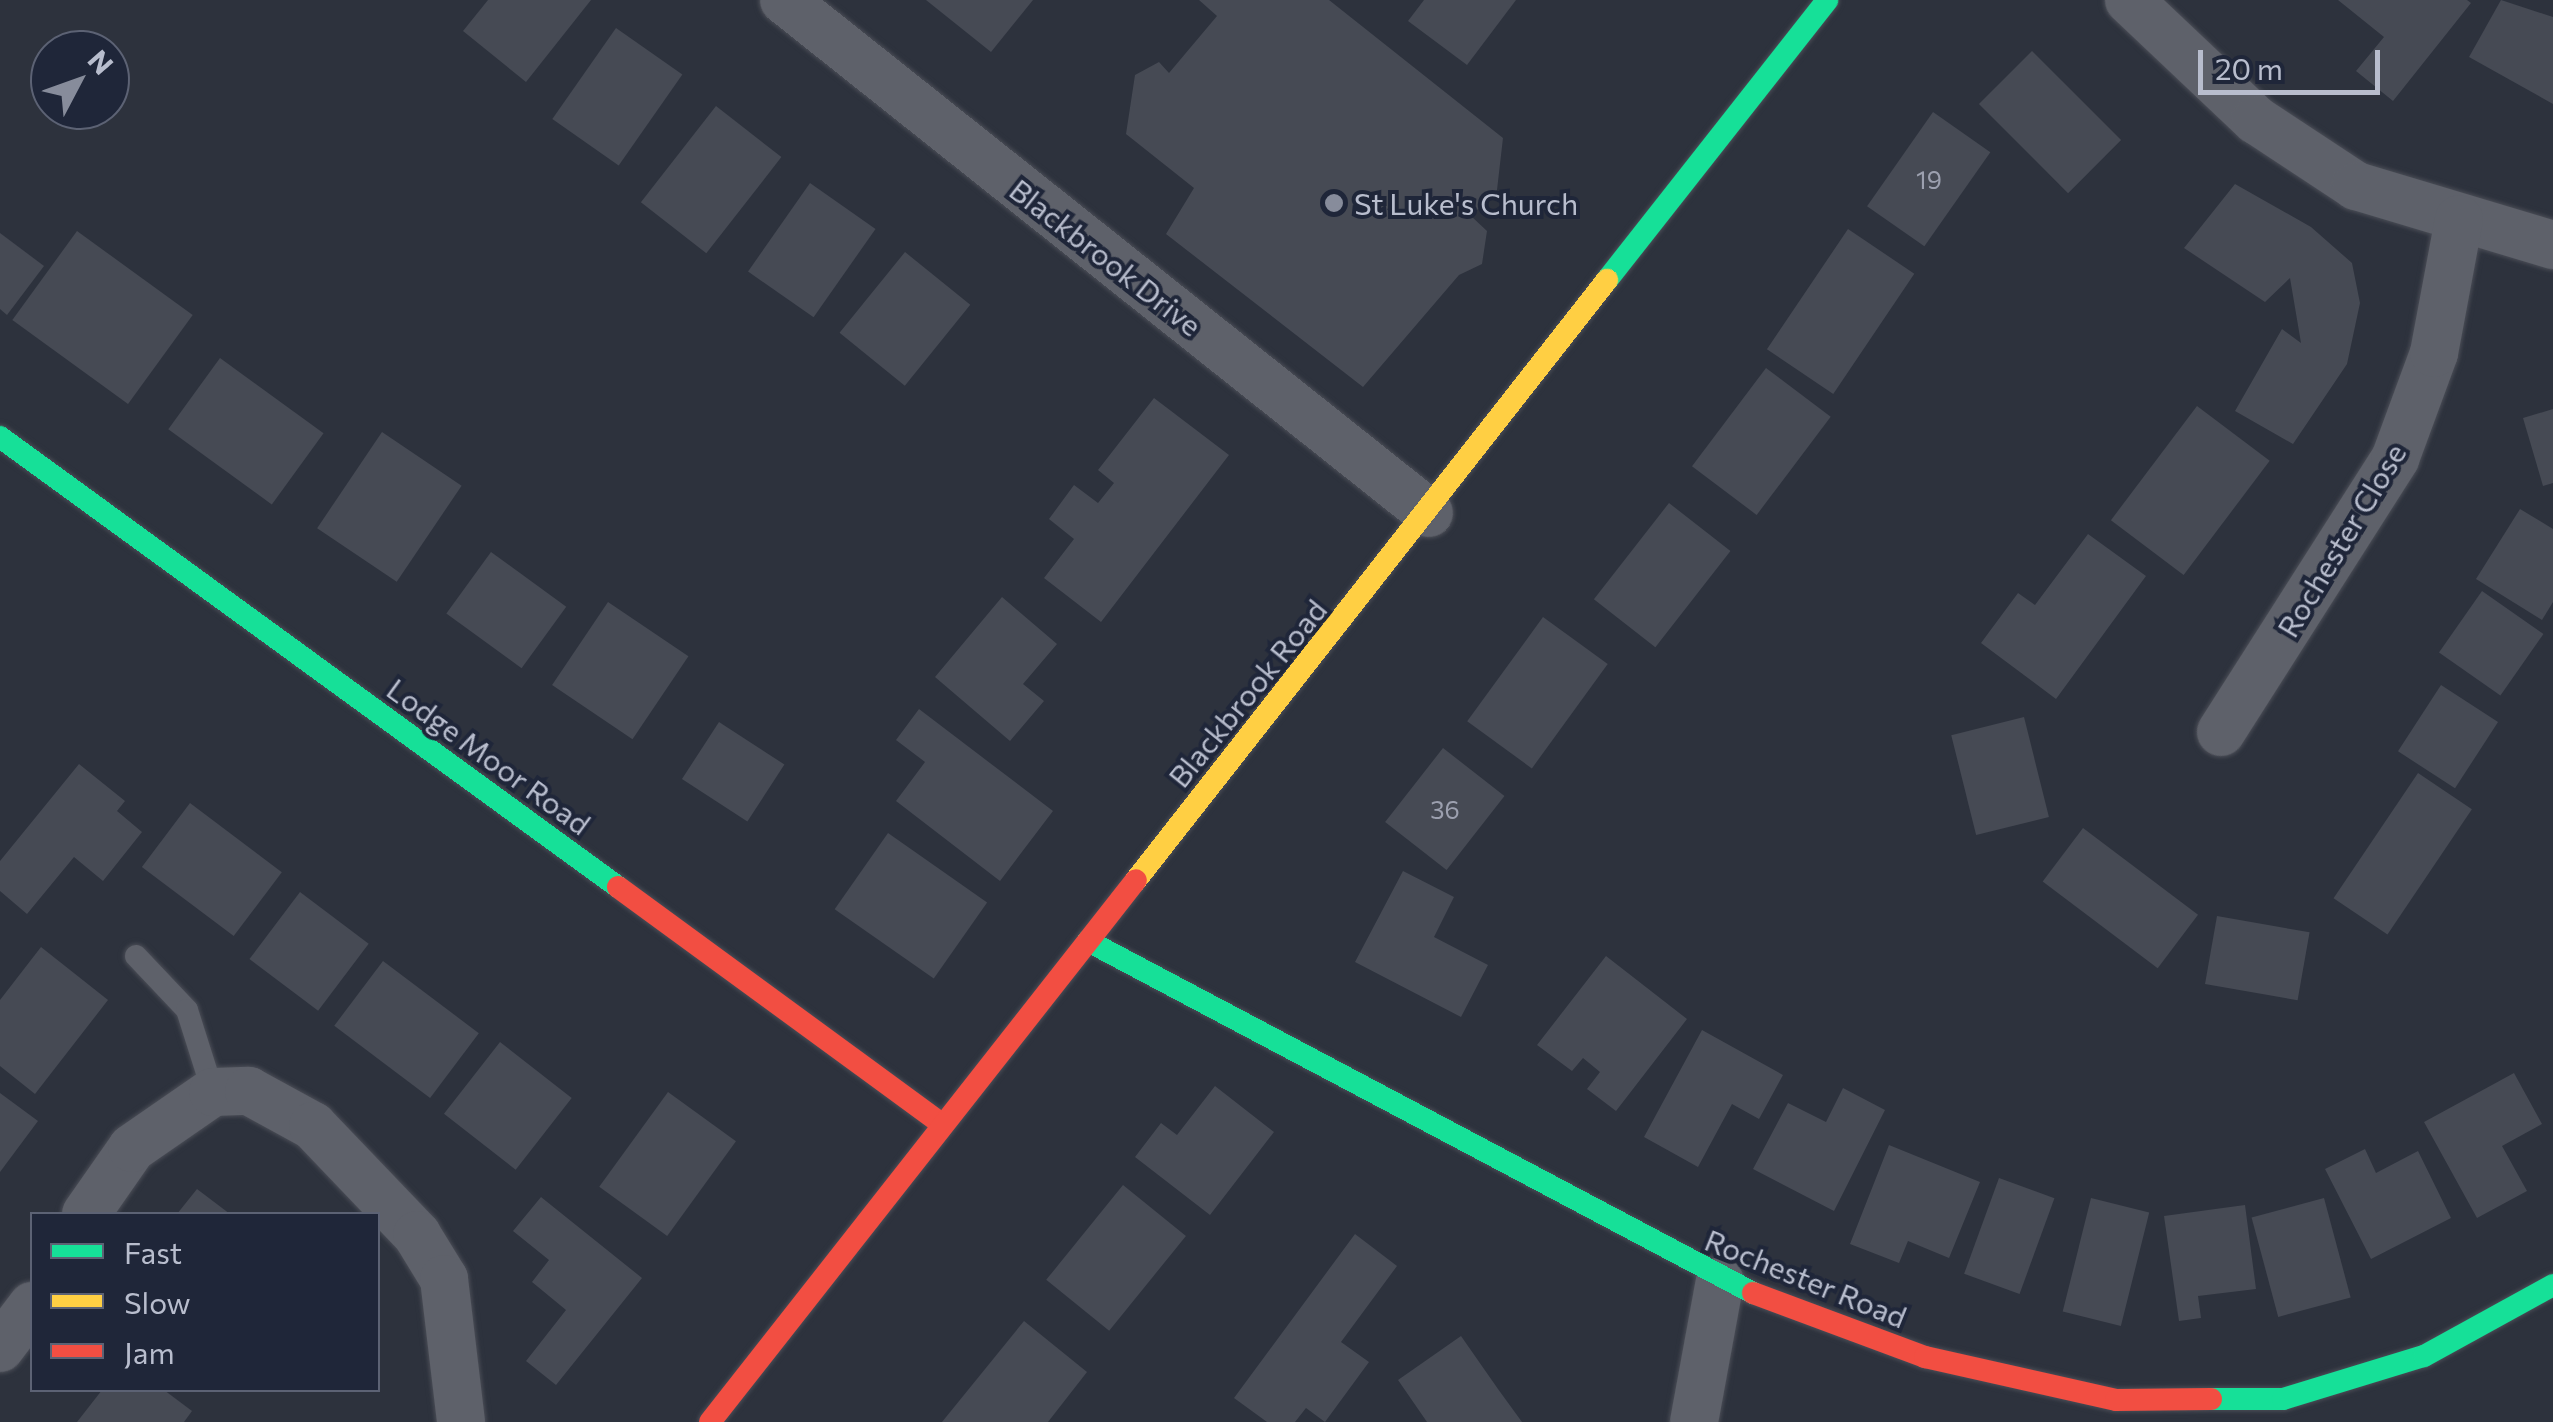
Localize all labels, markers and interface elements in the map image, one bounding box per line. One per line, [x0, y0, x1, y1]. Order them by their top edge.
north arrow [30, 30, 130, 130]
scale bar [2203, 30, 2386, 92]
text: N [81, 43, 121, 81]
text: 20 m [2215, 49, 2283, 86]
house number: 19 [1916, 164, 1942, 194]
street label: Blackbrook Drive [1003, 171, 1209, 343]
place label: St Luke's Church [1354, 185, 1578, 221]
marker: St Luke's Church [1323, 192, 1345, 214]
street label: Rochester Close [2269, 437, 2413, 643]
street label: Blackbrook Road [1160, 592, 1334, 794]
street label: Lodge Moor Road [380, 670, 598, 842]
house number: 36 [1430, 794, 1460, 824]
legend [30, 1212, 380, 1392]
street label: Rochester Road [1700, 1221, 1912, 1335]
text: Fast [124, 1233, 182, 1270]
text: Slow [124, 1283, 191, 1320]
text: Jam [124, 1333, 175, 1370]

